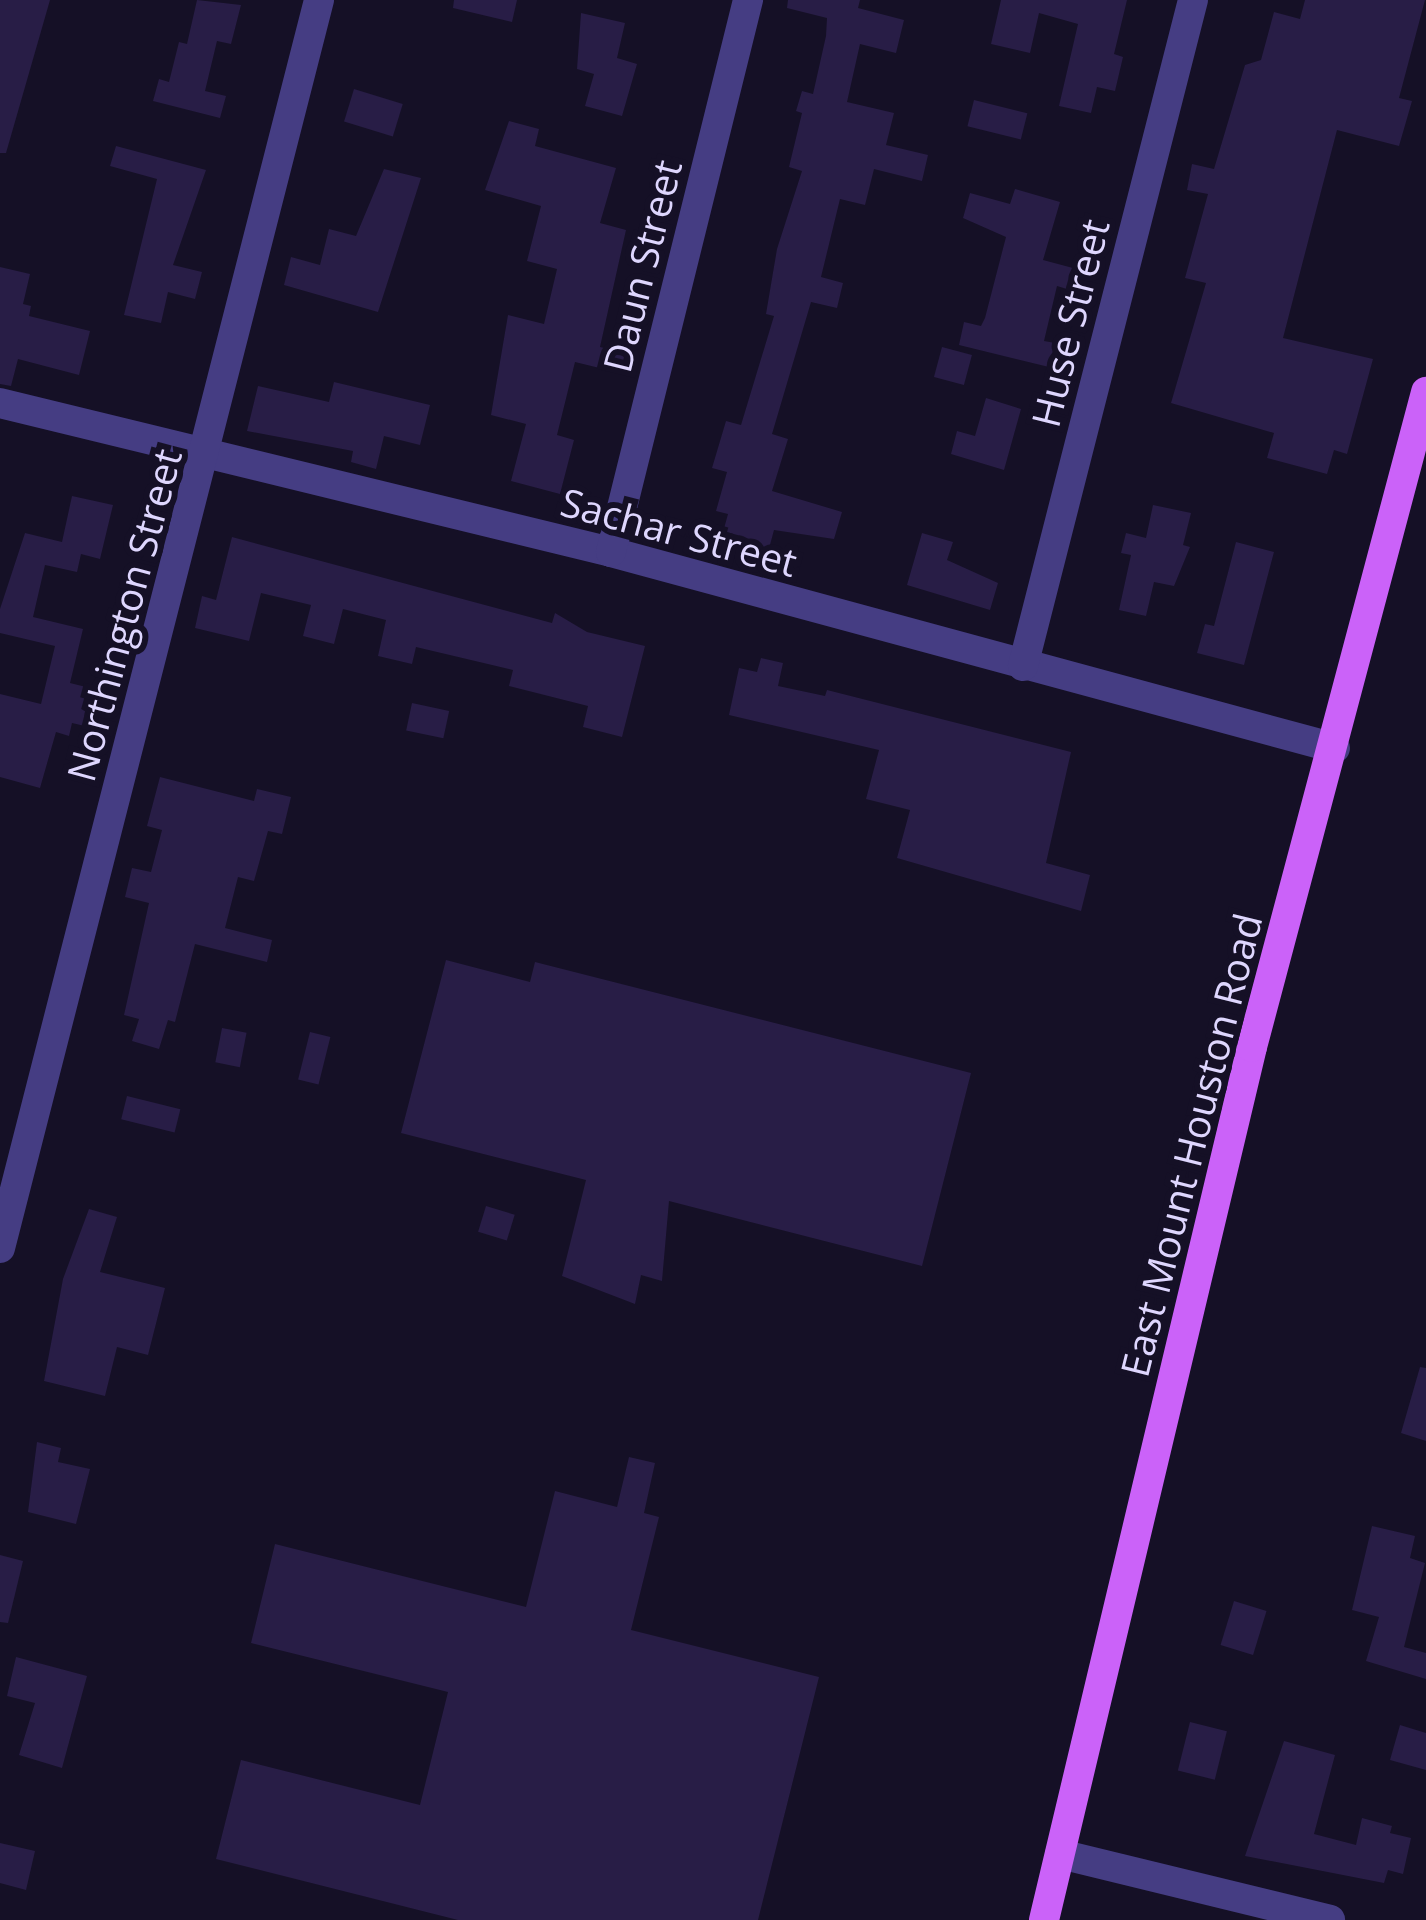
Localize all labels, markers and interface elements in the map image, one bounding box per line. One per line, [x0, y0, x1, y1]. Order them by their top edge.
street label: Daun Street [593, 155, 691, 377]
street label: Huse Street [1022, 214, 1118, 432]
street label: Northington Street [57, 444, 191, 786]
street label: Sachar Street [556, 478, 802, 586]
street label: East Mount Houston Road [1111, 909, 1271, 1381]

